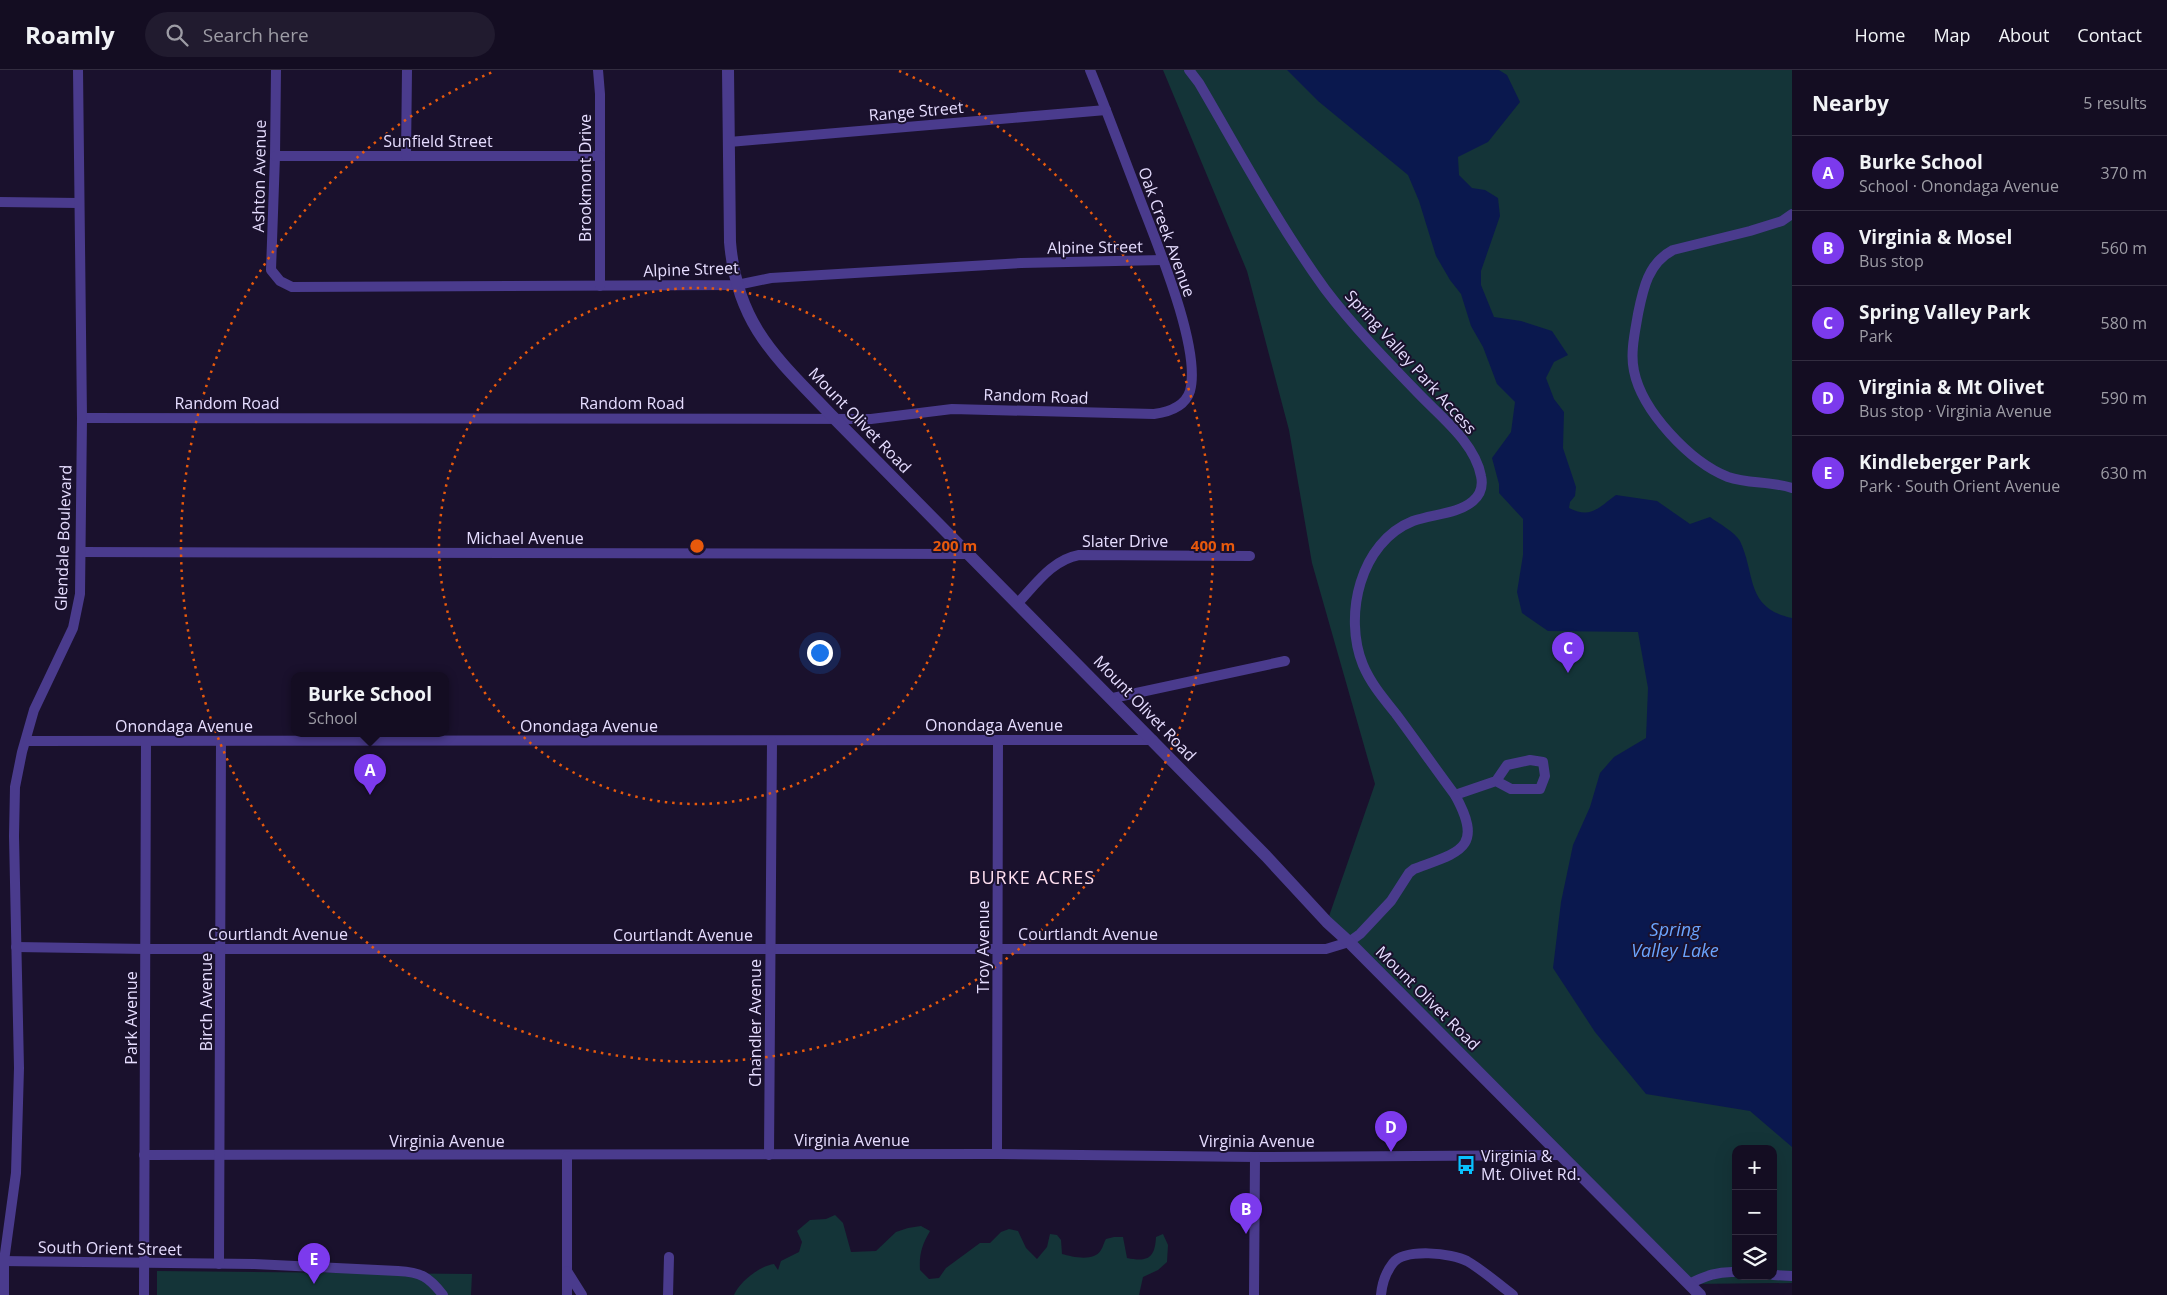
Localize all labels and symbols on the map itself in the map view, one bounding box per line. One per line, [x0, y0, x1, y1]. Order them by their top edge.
street label: Range Street [868, 96, 965, 126]
street label: Brookmont Drive [574, 114, 596, 242]
street label: Ashton Avenue [247, 120, 271, 232]
street label: Sunfield Street [383, 130, 493, 152]
street label: Oak Creek Avenue [1133, 164, 1201, 300]
street label: Alpine Street [1047, 235, 1143, 259]
street label: Alpine Street [643, 256, 739, 282]
street label: Spring Valley Park Access [1340, 285, 1482, 439]
street label: Mount Olivet Road [804, 362, 916, 478]
street label: Random Road [983, 383, 1089, 409]
street label: Random Road [174, 392, 280, 414]
street label: Random Road [579, 392, 685, 414]
street label: Glendale Boulevard [49, 464, 77, 612]
street label: Michael Avenue [466, 527, 584, 549]
street label: Slater Drive [1082, 530, 1168, 552]
text: 200 m [933, 535, 977, 555]
text: 400 m [1191, 535, 1235, 555]
centre of rings [688, 537, 706, 555]
pin: C [1552, 632, 1584, 673]
your location [807, 640, 833, 666]
street label: Mount Olivet Road [1089, 650, 1201, 766]
street label: Onondaga Avenue [925, 714, 1063, 736]
street label: Onondaga Avenue [115, 715, 253, 737]
street label: Onondaga Avenue [520, 715, 658, 737]
pin: A [354, 754, 386, 795]
district label: BURKE ACRES [969, 865, 1095, 889]
street label: Troy Avenue [972, 901, 994, 993]
water label: Spring Valley Lake [1631, 917, 1719, 962]
street label: Courtlandt Avenue [208, 923, 348, 945]
street label: Courtlandt Avenue [1018, 923, 1158, 945]
street label: Courtlandt Avenue [613, 924, 753, 946]
street label: Mount Olivet Road [1371, 941, 1485, 1055]
street label: Birch Avenue [195, 953, 217, 1051]
street label: Chandler Avenue [744, 959, 766, 1087]
street label: Park Avenue [120, 971, 142, 1065]
pin: D [1375, 1111, 1407, 1152]
street label: Virginia Avenue [794, 1129, 910, 1151]
street label: Virginia Avenue [389, 1130, 505, 1152]
street label: Virginia Avenue [1199, 1130, 1315, 1152]
place label: Virginia & Mt. Olivet Rd. [1481, 1145, 1581, 1185]
bus stop icon: Virginia & Mt. Olivet Rd. [1455, 1154, 1477, 1176]
pin: B [1230, 1193, 1262, 1234]
street label: South Orient Street [38, 1236, 183, 1260]
pin: E [298, 1243, 330, 1284]

